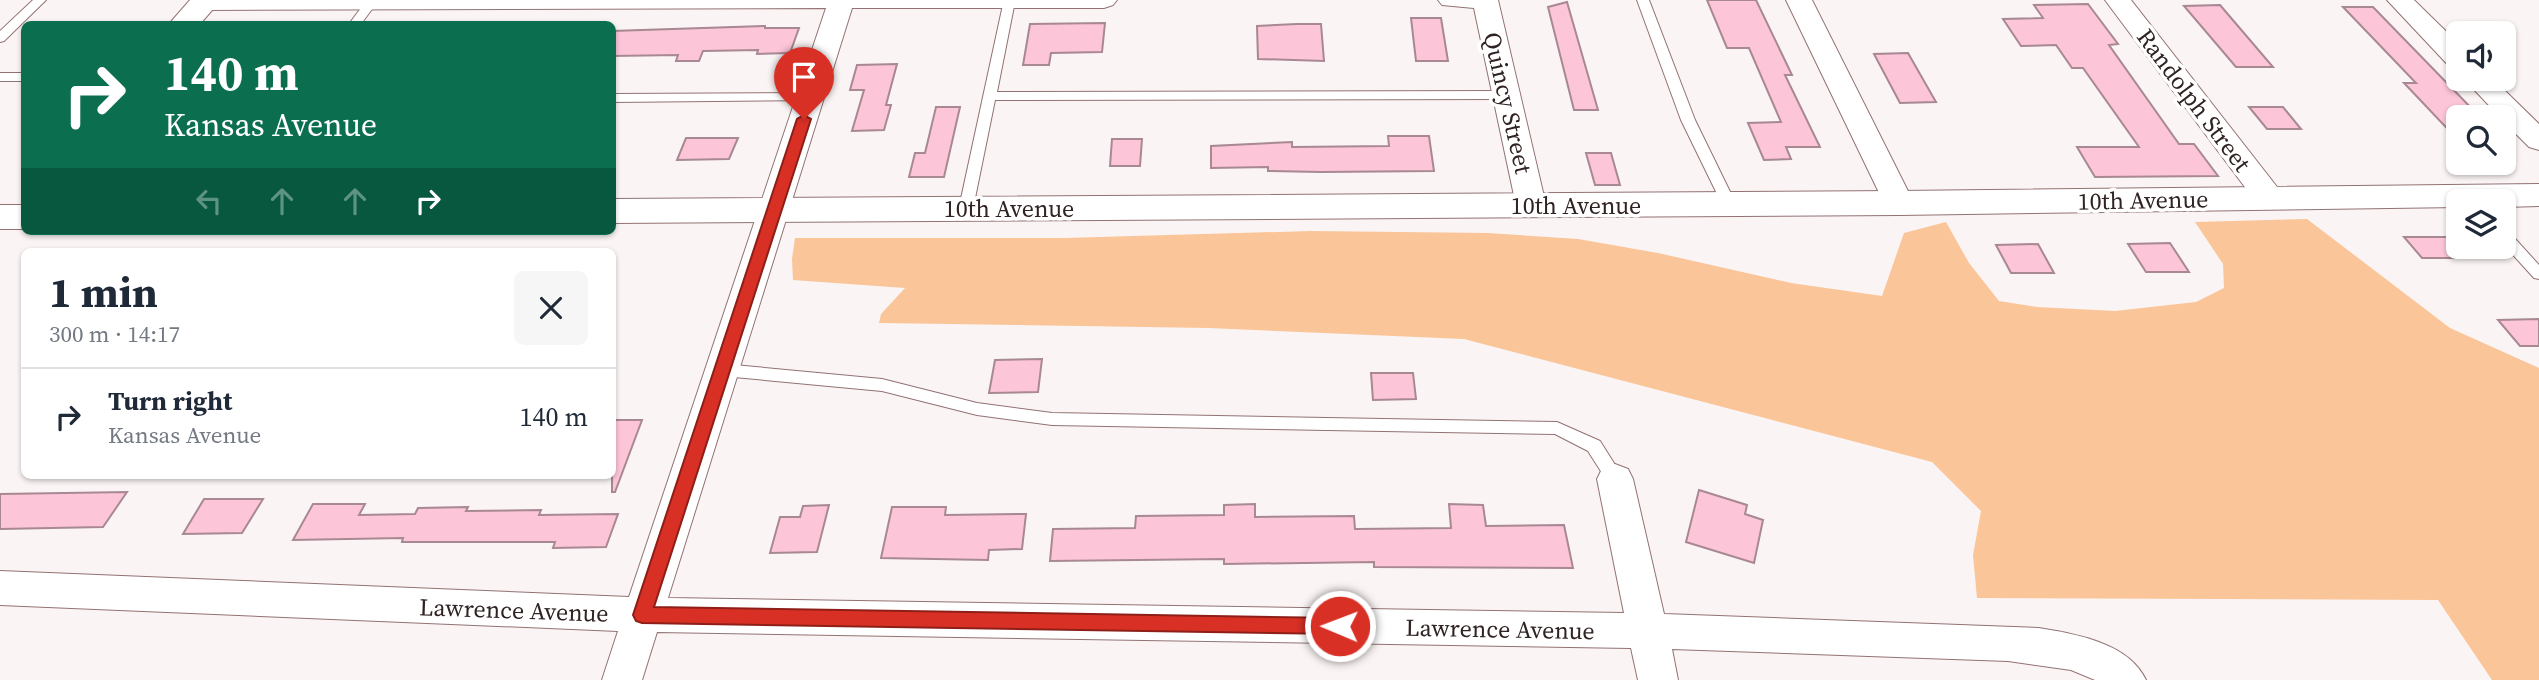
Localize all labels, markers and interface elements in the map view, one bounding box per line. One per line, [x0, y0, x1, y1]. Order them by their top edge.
map controls [2446, 21, 2516, 259]
button: sound [2446, 21, 2516, 91]
street label: Randolph Street [2129, 22, 2259, 178]
street label: Quincy Street [1476, 29, 1540, 177]
text: 140 m [164, 39, 299, 106]
pin [774, 47, 834, 119]
icon: right [49, 49, 140, 140]
icon: arrive [785, 58, 823, 96]
text: Kansas Avenue [164, 103, 377, 147]
button: search [2446, 105, 2516, 175]
icon: left [190, 182, 228, 220]
icon: ahead [263, 182, 301, 220]
icon: ahead [336, 182, 374, 220]
icon: right [409, 182, 447, 220]
street label: 10th Avenue [2077, 182, 2209, 218]
street label: 10th Avenue [1511, 189, 1641, 222]
button: layers [2446, 189, 2516, 259]
street label: 10th Avenue [944, 192, 1074, 225]
text: 1 min [49, 263, 158, 321]
button: close [514, 271, 588, 345]
text: 300 m · 14:17 [49, 318, 180, 350]
text: Turn right [108, 383, 232, 419]
icon: right [49, 398, 87, 436]
text: 140 m [520, 399, 588, 435]
text: Kansas Avenue [108, 419, 261, 451]
position arrow [1303, 589, 1377, 663]
street label: Lawrence Avenue [419, 590, 609, 630]
street label: Lawrence Avenue [1405, 611, 1595, 647]

